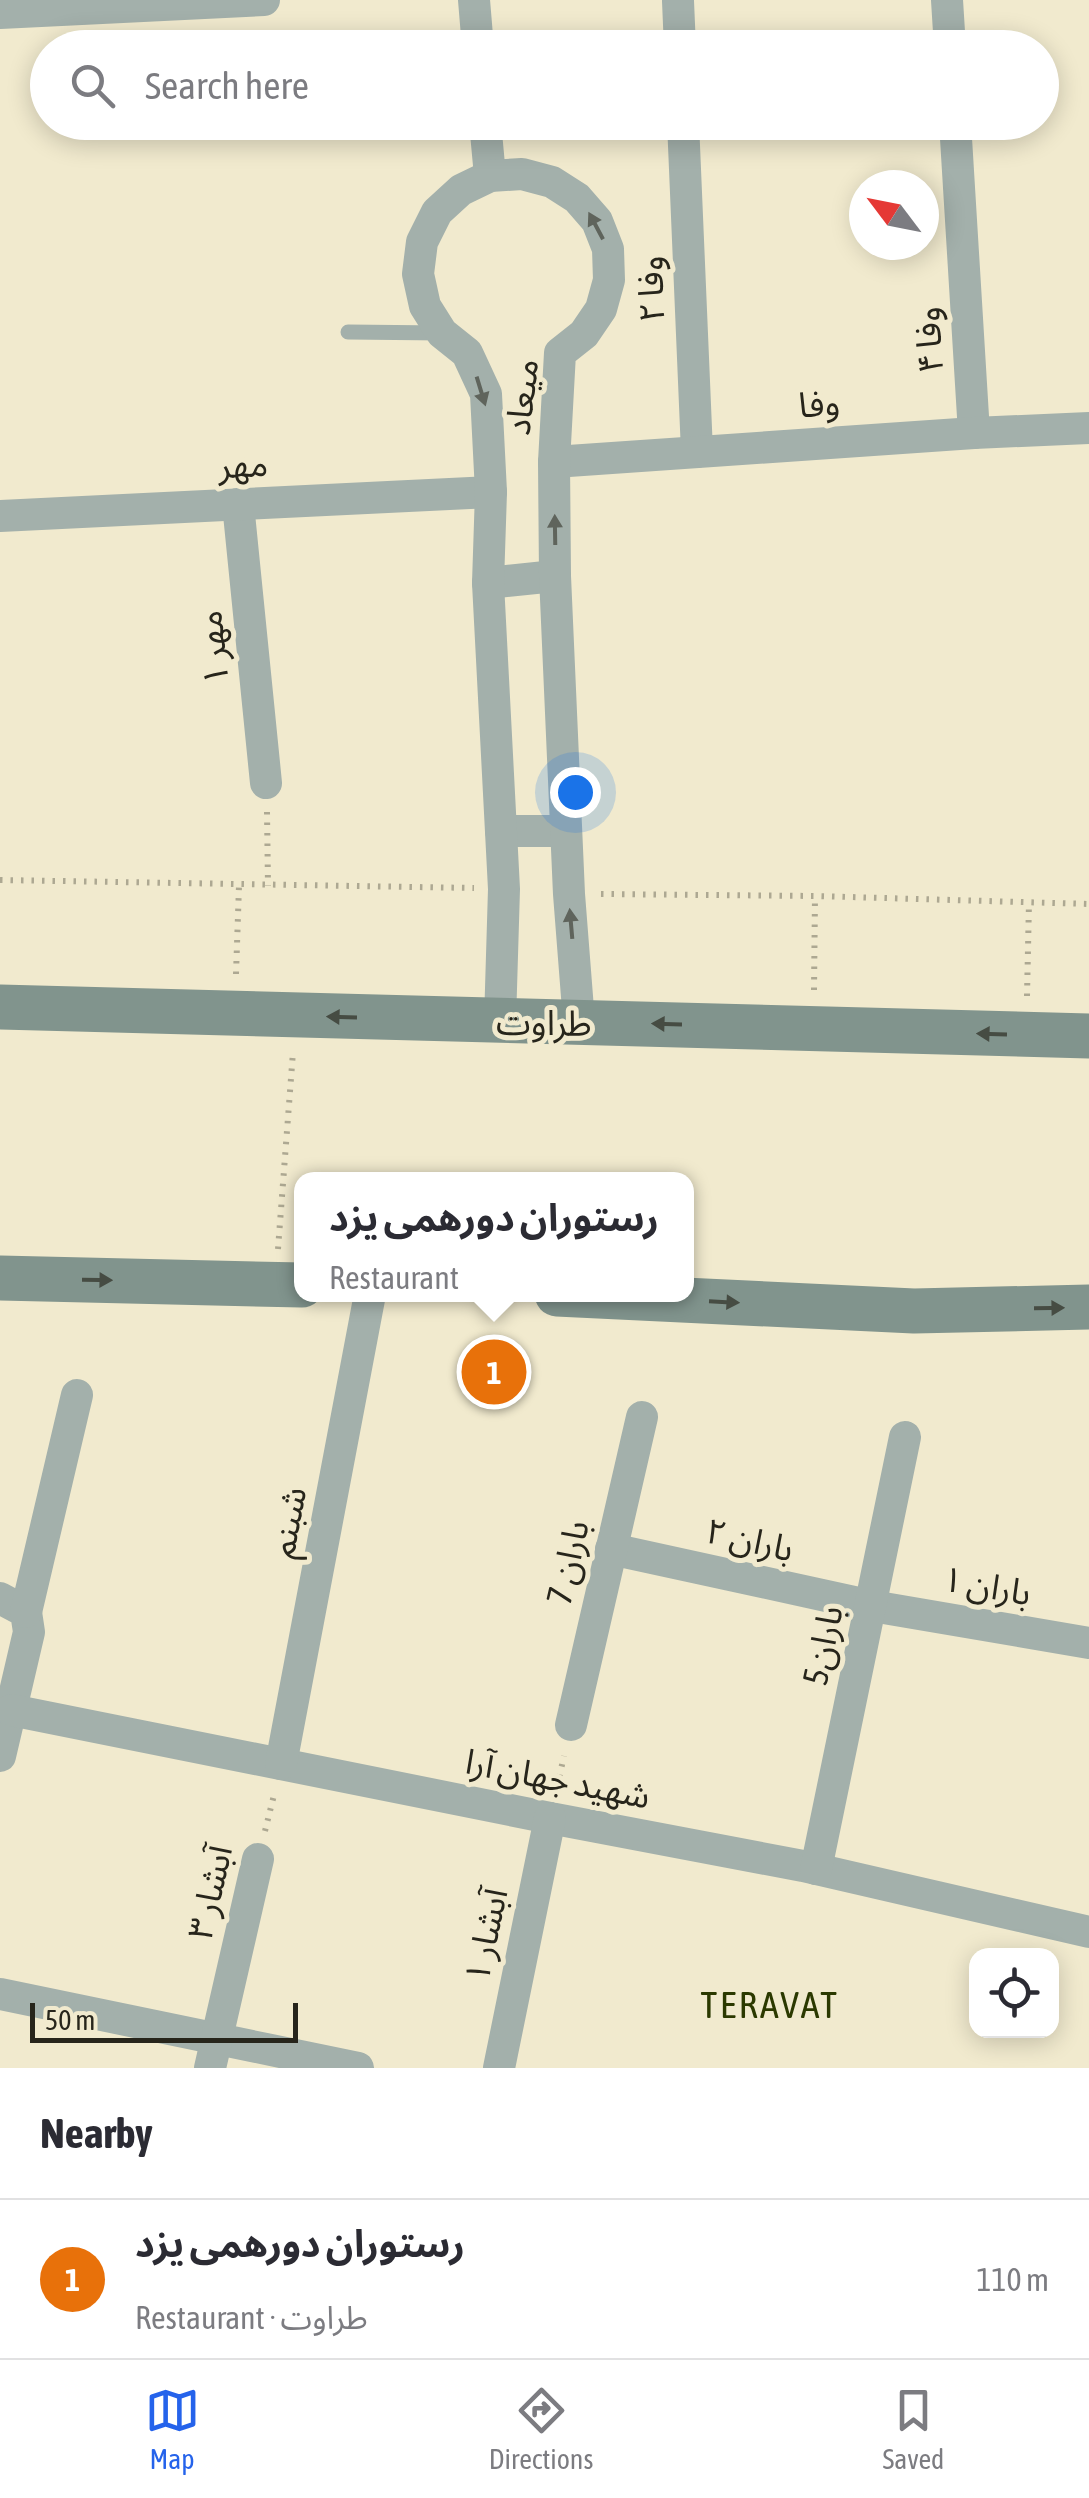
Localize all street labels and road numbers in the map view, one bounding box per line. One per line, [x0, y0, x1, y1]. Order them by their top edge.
street label: وفا ۲ [629, 255, 672, 323]
street label: وفا ۴ [906, 305, 951, 374]
street label: میعاد [496, 357, 546, 437]
street label: وفا [797, 382, 841, 425]
street label: مهر [216, 443, 269, 486]
street label: مهر ۱ [188, 609, 237, 687]
street label: طراوت [496, 1001, 592, 1044]
street label: شبنم [261, 1483, 321, 1562]
street label: باران ۲ [702, 1510, 798, 1570]
street label: باران 7 [538, 1516, 598, 1608]
street label: باران ۱ [940, 1558, 1034, 1614]
street label: باران5 [794, 1602, 852, 1689]
street label: شهید جهان آرا [462, 1740, 654, 1817]
street label: آبشار ۳ [179, 1839, 242, 1943]
street label: آبشار ۱ [456, 1883, 517, 1986]

